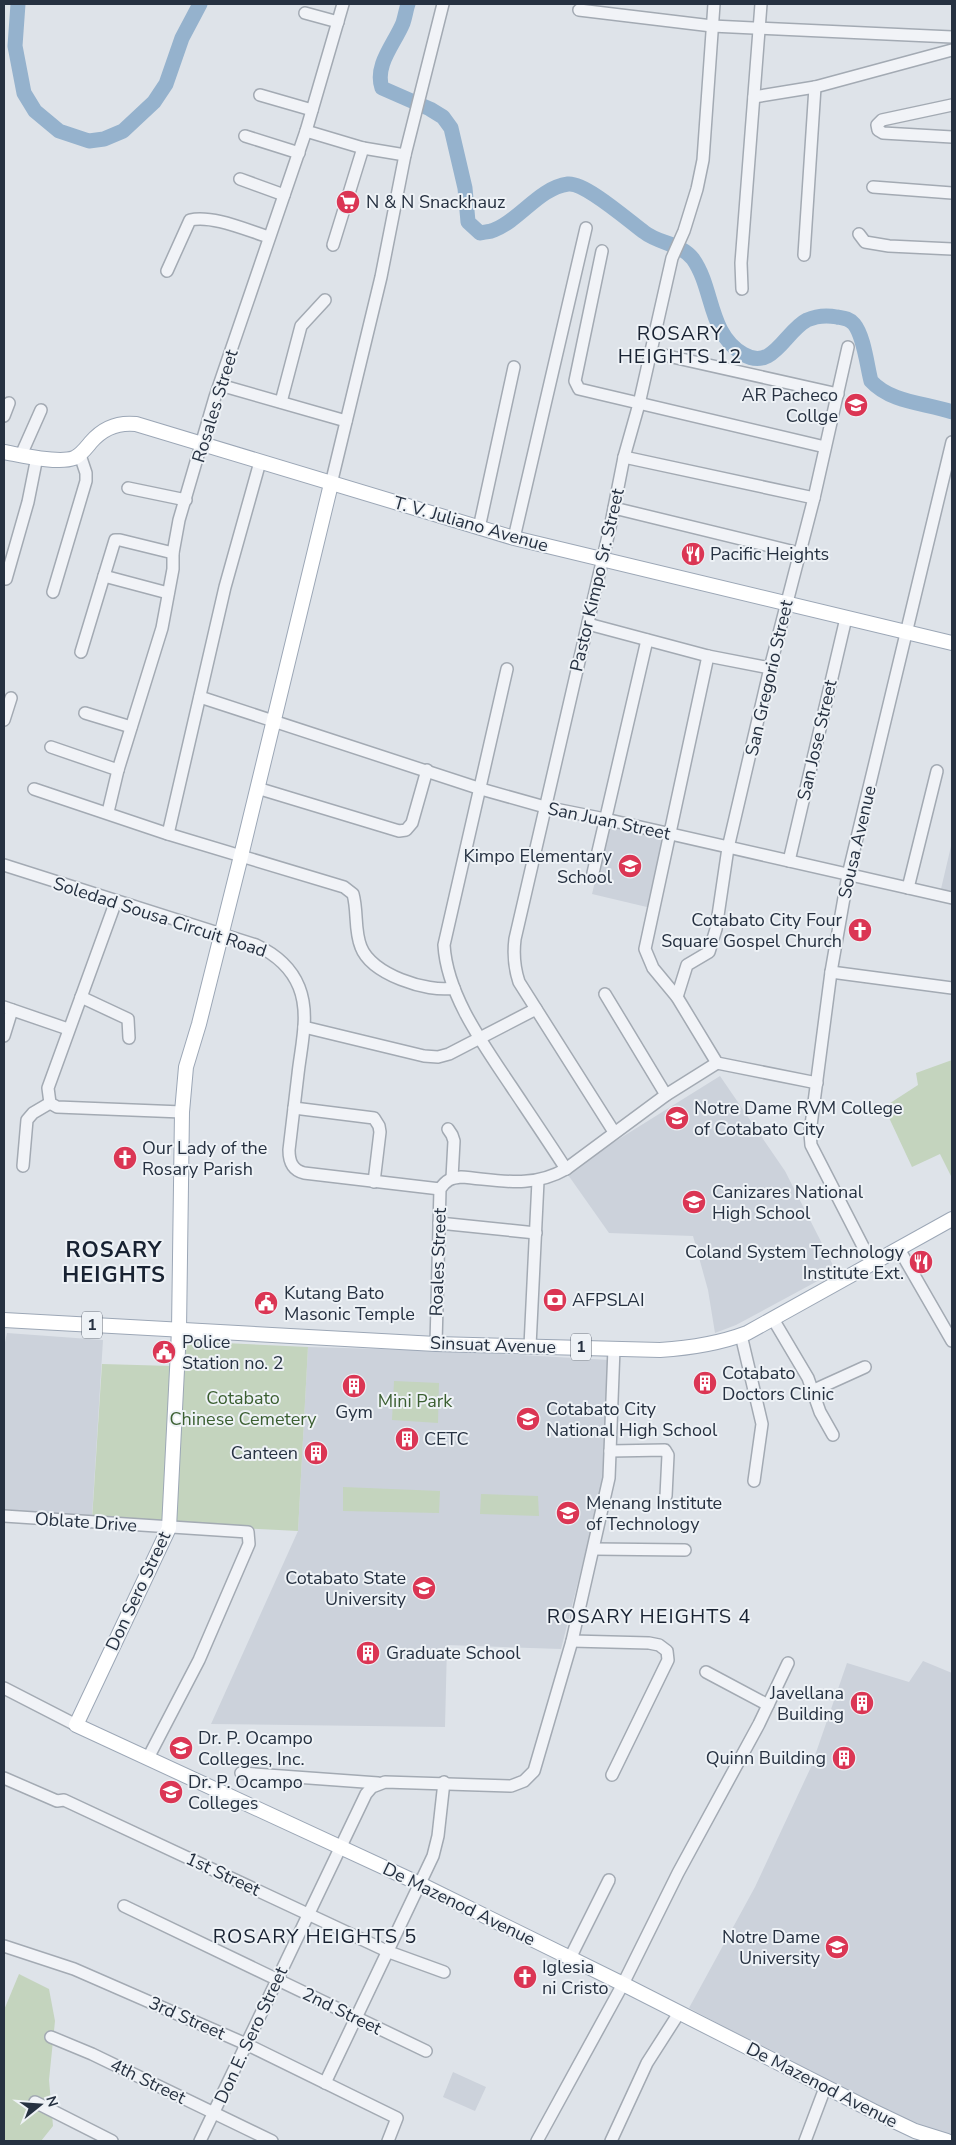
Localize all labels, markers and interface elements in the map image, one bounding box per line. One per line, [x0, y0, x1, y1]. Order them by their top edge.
supermarket icon: N & N Snackhauz [335, 189, 361, 215]
place label: N & N Snackhauz [366, 190, 505, 214]
district label: ROSARY HEIGHTS 12 [618, 320, 742, 370]
street label: Rosales Street [186, 346, 244, 466]
place label: AR Pacheco Collge [741, 383, 838, 428]
school or university icon: AR Pacheco Collge [843, 392, 869, 418]
street label: Pastor Kimpo Sr. Street [564, 485, 630, 674]
street label: T. V. Juliano Avenue [391, 490, 551, 558]
restaurant icon: Pacific Heights [680, 541, 706, 567]
place label: Pacific Heights [710, 542, 829, 566]
street label: San Gregorio Street [739, 597, 799, 758]
street label: San Jose Street [791, 677, 843, 803]
street label: Sousa Avenue [832, 783, 882, 901]
street label: San Juan Street [545, 796, 673, 846]
place label: Kimpo Elementary School [463, 844, 613, 889]
school or university icon: Kimpo Elementary School [617, 853, 643, 879]
street label: Soledad Sousa Circuit Road [50, 871, 270, 963]
place label: Cotabato City Four Square Gospel Church [661, 908, 843, 953]
church icon: Cotabato City Four Square Gospel Church [847, 917, 873, 943]
place label: Notre Dame RVM College of Cotabato City [694, 1096, 903, 1141]
school or university icon: Notre Dame RVM College of Cotabato City [664, 1105, 690, 1131]
place label: Our Lady of the Rosary Parish [142, 1136, 267, 1181]
church icon: Our Lady of the Rosary Parish [112, 1145, 138, 1171]
place label: Canizares National High School [712, 1180, 864, 1225]
school or university icon: Canizares National High School [681, 1189, 707, 1215]
street label: Roales Street [424, 1207, 452, 1317]
district label: ROSARY HEIGHTS [62, 1235, 166, 1290]
place label: Coland System Technology Institute Ext. [685, 1240, 905, 1285]
restaurant icon: Coland System Technology Institute Ext. [908, 1249, 934, 1275]
place label: Kutang Bato Masonic Temple [284, 1281, 415, 1326]
bank icon: AFPSLAI [542, 1287, 568, 1313]
place label: AFPSLAI [572, 1288, 645, 1312]
public building icon: Kutang Bato Masonic Temple [253, 1290, 279, 1316]
road number: 1 [82, 1312, 102, 1338]
place label: Police Station no. 2 [182, 1330, 284, 1375]
street label: Sinsuat Avenue [430, 1331, 556, 1359]
road number: 1 [571, 1334, 591, 1360]
public building icon: Police Station no. 2 [151, 1339, 177, 1365]
place label: Cotabato Doctors Clinic [722, 1361, 834, 1406]
building icon: Cotabato Doctors Clinic [692, 1370, 718, 1396]
building icon: Gym [341, 1373, 367, 1399]
park label: Cotabato Chinese Cemetery [169, 1386, 317, 1431]
park label: Mini Park [378, 1389, 453, 1413]
place label: Cotabato City National High School [546, 1397, 718, 1442]
place label: Gym [335, 1400, 373, 1424]
school or university icon: Cotabato City National High School [515, 1406, 541, 1432]
building icon: CETC [394, 1426, 420, 1452]
place label: CETC [424, 1427, 469, 1451]
building icon: Canteen [303, 1440, 329, 1466]
place label: Canteen [231, 1441, 298, 1465]
place label: Menang Institute of Technology [586, 1491, 722, 1536]
school or university icon: Menang Institute of Technology [555, 1500, 581, 1526]
street label: Oblate Drive [34, 1506, 138, 1538]
street label: Don Sero Street [100, 1527, 176, 1654]
place label: Cotabato State University [285, 1566, 407, 1611]
school or university icon: Cotabato State University [411, 1575, 437, 1601]
district label: ROSARY HEIGHTS 4 [547, 1603, 751, 1630]
building icon: Graduate School [355, 1640, 381, 1666]
place label: Graduate School [386, 1641, 521, 1665]
place label: Javellana Building [769, 1681, 844, 1726]
building icon: Javellana Building [849, 1690, 875, 1716]
place label: Dr. P. Ocampo Colleges, Inc. [198, 1726, 313, 1771]
school or university icon: Dr. P. Ocampo Colleges, Inc. [168, 1735, 194, 1761]
building icon: Quinn Building [831, 1745, 857, 1771]
place label: Quinn Building [706, 1746, 826, 1770]
place label: Dr. P. Ocampo Colleges [188, 1770, 303, 1815]
school or university icon: Dr. P. Ocampo Colleges [158, 1779, 184, 1805]
street label: 1st Street [182, 1846, 265, 1902]
street label: De Mazenod Avenue [379, 1857, 539, 1951]
district label: ROSARY HEIGHTS 5 [213, 1923, 417, 1950]
place label: Notre Dame University [722, 1925, 821, 1970]
school or university icon: Notre Dame University [824, 1934, 850, 1960]
place label: Iglesia ni Cristo [542, 1955, 609, 2000]
street label: Don E. Sero Street [209, 1962, 294, 2107]
church icon: Iglesia ni Cristo [512, 1964, 538, 1990]
street label: 2nd Street [298, 1982, 386, 2041]
street label: 3rd Street [145, 1990, 230, 2046]
street label: De Mazenod Avenue [742, 2036, 902, 2134]
street label: 4th Street [106, 2052, 190, 2110]
north arrow [15, 2080, 65, 2130]
text: N [41, 2094, 63, 2109]

